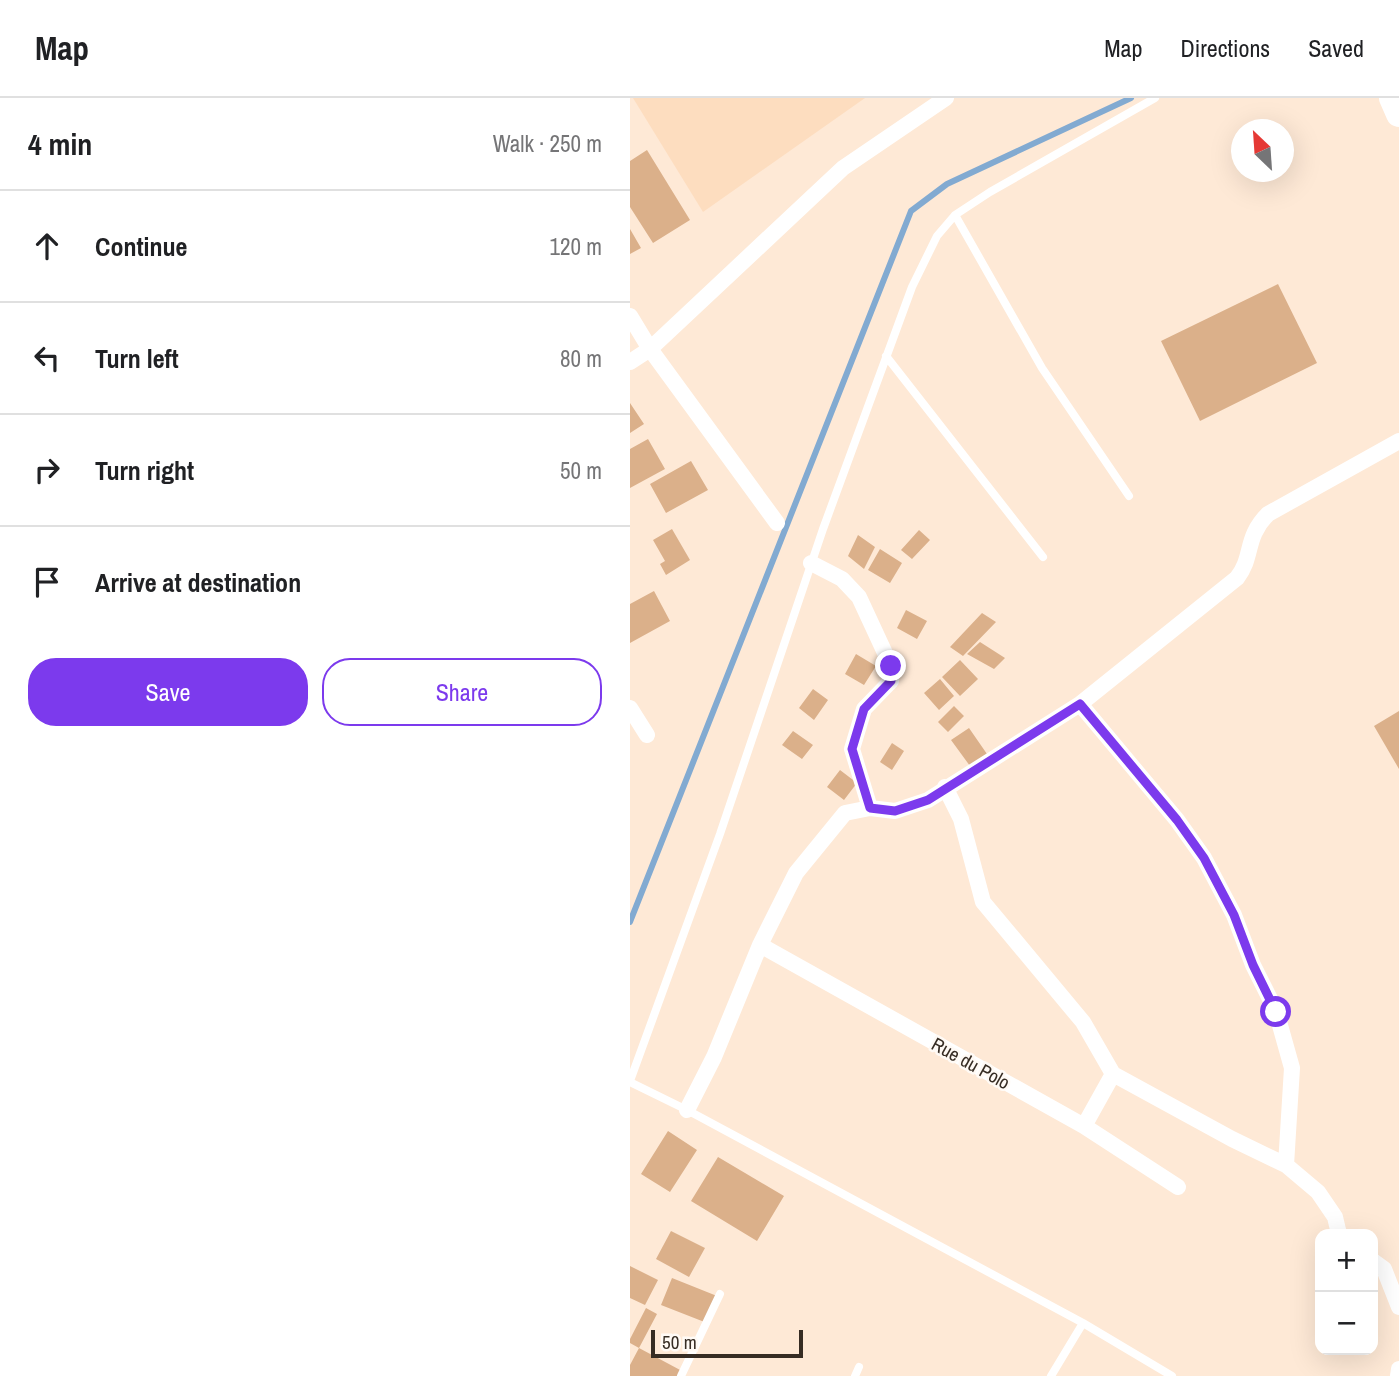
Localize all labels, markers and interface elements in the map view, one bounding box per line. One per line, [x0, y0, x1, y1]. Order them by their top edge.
text: Map [35, 26, 89, 70]
text: Map [1104, 32, 1142, 64]
text: Directions [1180, 32, 1270, 64]
text: Saved [1308, 32, 1364, 64]
north arrow [1231, 119, 1294, 182]
text: 4 min [28, 124, 92, 164]
text: Walk · 250 m [493, 128, 602, 159]
icon: ahead [28, 227, 66, 265]
text: Continue [95, 229, 187, 264]
text: 120 m [550, 231, 602, 262]
icon: left [28, 339, 66, 377]
text: Turn left [95, 341, 179, 376]
text: 80 m [560, 343, 602, 374]
icon: right [28, 451, 66, 489]
text: Turn right [95, 453, 194, 488]
text: 50 m [560, 455, 602, 486]
icon: arrive [28, 563, 66, 601]
text: Arrive at destination [95, 565, 301, 600]
route end [875, 650, 906, 681]
button: Save [28, 658, 308, 726]
button: Share [322, 658, 602, 726]
route start [1260, 996, 1291, 1027]
street label: Rue du Polo [927, 1031, 1015, 1095]
map controls [1315, 1229, 1378, 1355]
button: + [1315, 1229, 1378, 1292]
button: − [1315, 1292, 1378, 1355]
scale bar [651, 1327, 803, 1359]
text: 50 m [662, 1329, 697, 1355]

